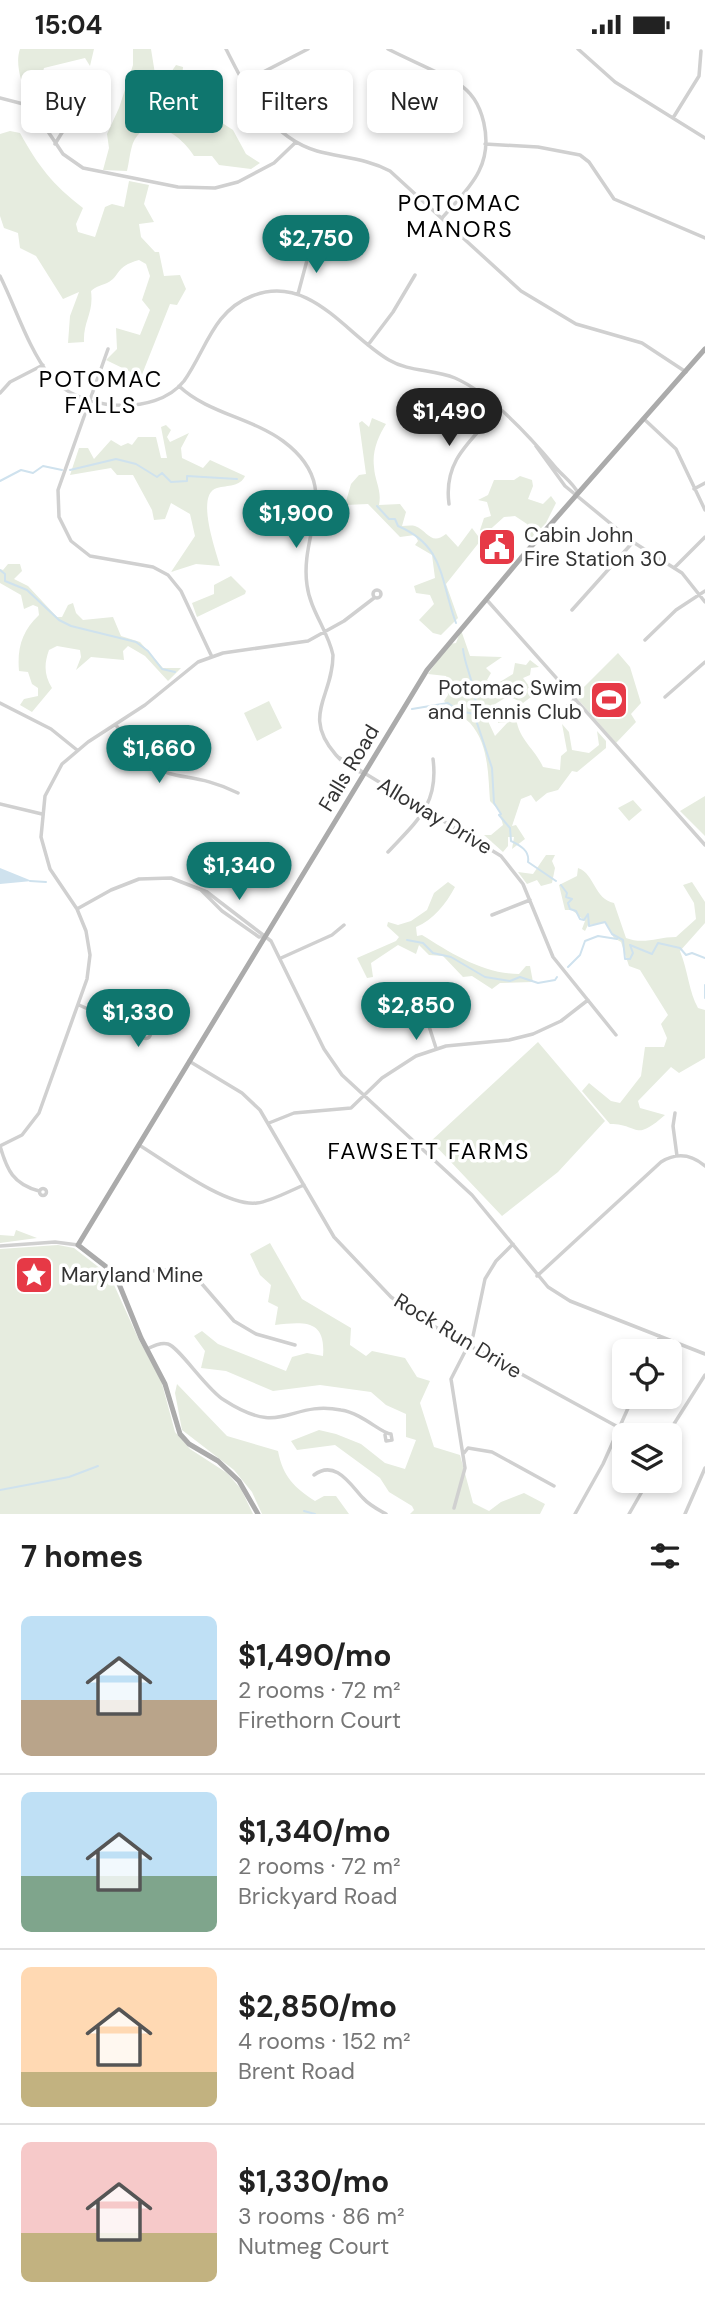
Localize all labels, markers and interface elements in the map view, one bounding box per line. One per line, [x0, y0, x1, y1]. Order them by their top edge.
text: 15:04 [35, 8, 102, 42]
chip: Buy [21, 70, 111, 133]
chip: Rent [125, 70, 223, 133]
chip: Filters [237, 70, 353, 133]
chip: New [367, 70, 463, 133]
district label: POTOMAC MANORS [398, 188, 522, 244]
pin: $2,750 [259, 215, 373, 275]
text: $2,750 [278, 223, 354, 253]
district label: POTOMAC FALLS [39, 364, 163, 420]
pin: $1,490 [392, 389, 506, 448]
text: $1,490 [412, 396, 486, 426]
pin: $1,900 [239, 491, 353, 550]
text: $1,900 [259, 498, 333, 528]
place label: Cabin John Fire Station 30 [524, 521, 667, 573]
public building icon: Cabin John Fire Station 30 [476, 526, 518, 568]
place label: Potomac Swim and Tennis Club [428, 674, 582, 726]
sports icon: Potomac Swim and Tennis Club [588, 679, 630, 721]
street label: Falls Road [312, 720, 386, 816]
pin: $1,660 [102, 725, 216, 785]
text: $1,660 [122, 733, 196, 763]
street label: Alloway Drive [372, 771, 498, 861]
pin: $1,340 [182, 843, 296, 902]
text: $1,340 [203, 850, 275, 880]
pin: $2,850 [359, 983, 473, 1042]
pin: $1,330 [81, 989, 195, 1049]
text: $2,850 [377, 990, 455, 1020]
text: $1,330 [102, 997, 174, 1027]
district label: FAWSETT FARMS [328, 1136, 530, 1166]
place icon: Maryland Mine [13, 1254, 55, 1296]
place label: Maryland Mine [61, 1261, 203, 1289]
street label: Rock Run Drive [389, 1287, 527, 1385]
map controls [612, 1339, 682, 1493]
button: locate [612, 1339, 682, 1409]
button: layers [612, 1423, 682, 1493]
text: 7 homes [21, 1537, 143, 1576]
icon: filters [646, 1537, 684, 1575]
text: $1,490/mo [238, 1636, 392, 1675]
icon: home [77, 1644, 161, 1728]
text: 2 rooms · 72 m² [238, 1675, 401, 1705]
text: Firethorn Court [238, 1705, 401, 1735]
text: $1,340/mo [238, 1812, 391, 1851]
icon: home [77, 1820, 161, 1904]
text: 2 rooms · 72 m² [238, 1851, 401, 1881]
text: Brickyard Road [238, 1881, 397, 1911]
text: $2,850/mo [238, 1987, 397, 2026]
icon: home [77, 1995, 161, 2079]
text: 4 rooms · 152 m² [238, 2026, 411, 2056]
text: Brent Road [238, 2056, 355, 2086]
text: $1,330/mo [238, 2162, 389, 2201]
icon: home [77, 2170, 161, 2254]
text: 3 rooms · 86 m² [238, 2201, 405, 2231]
text: Nutmeg Court [238, 2231, 389, 2261]

